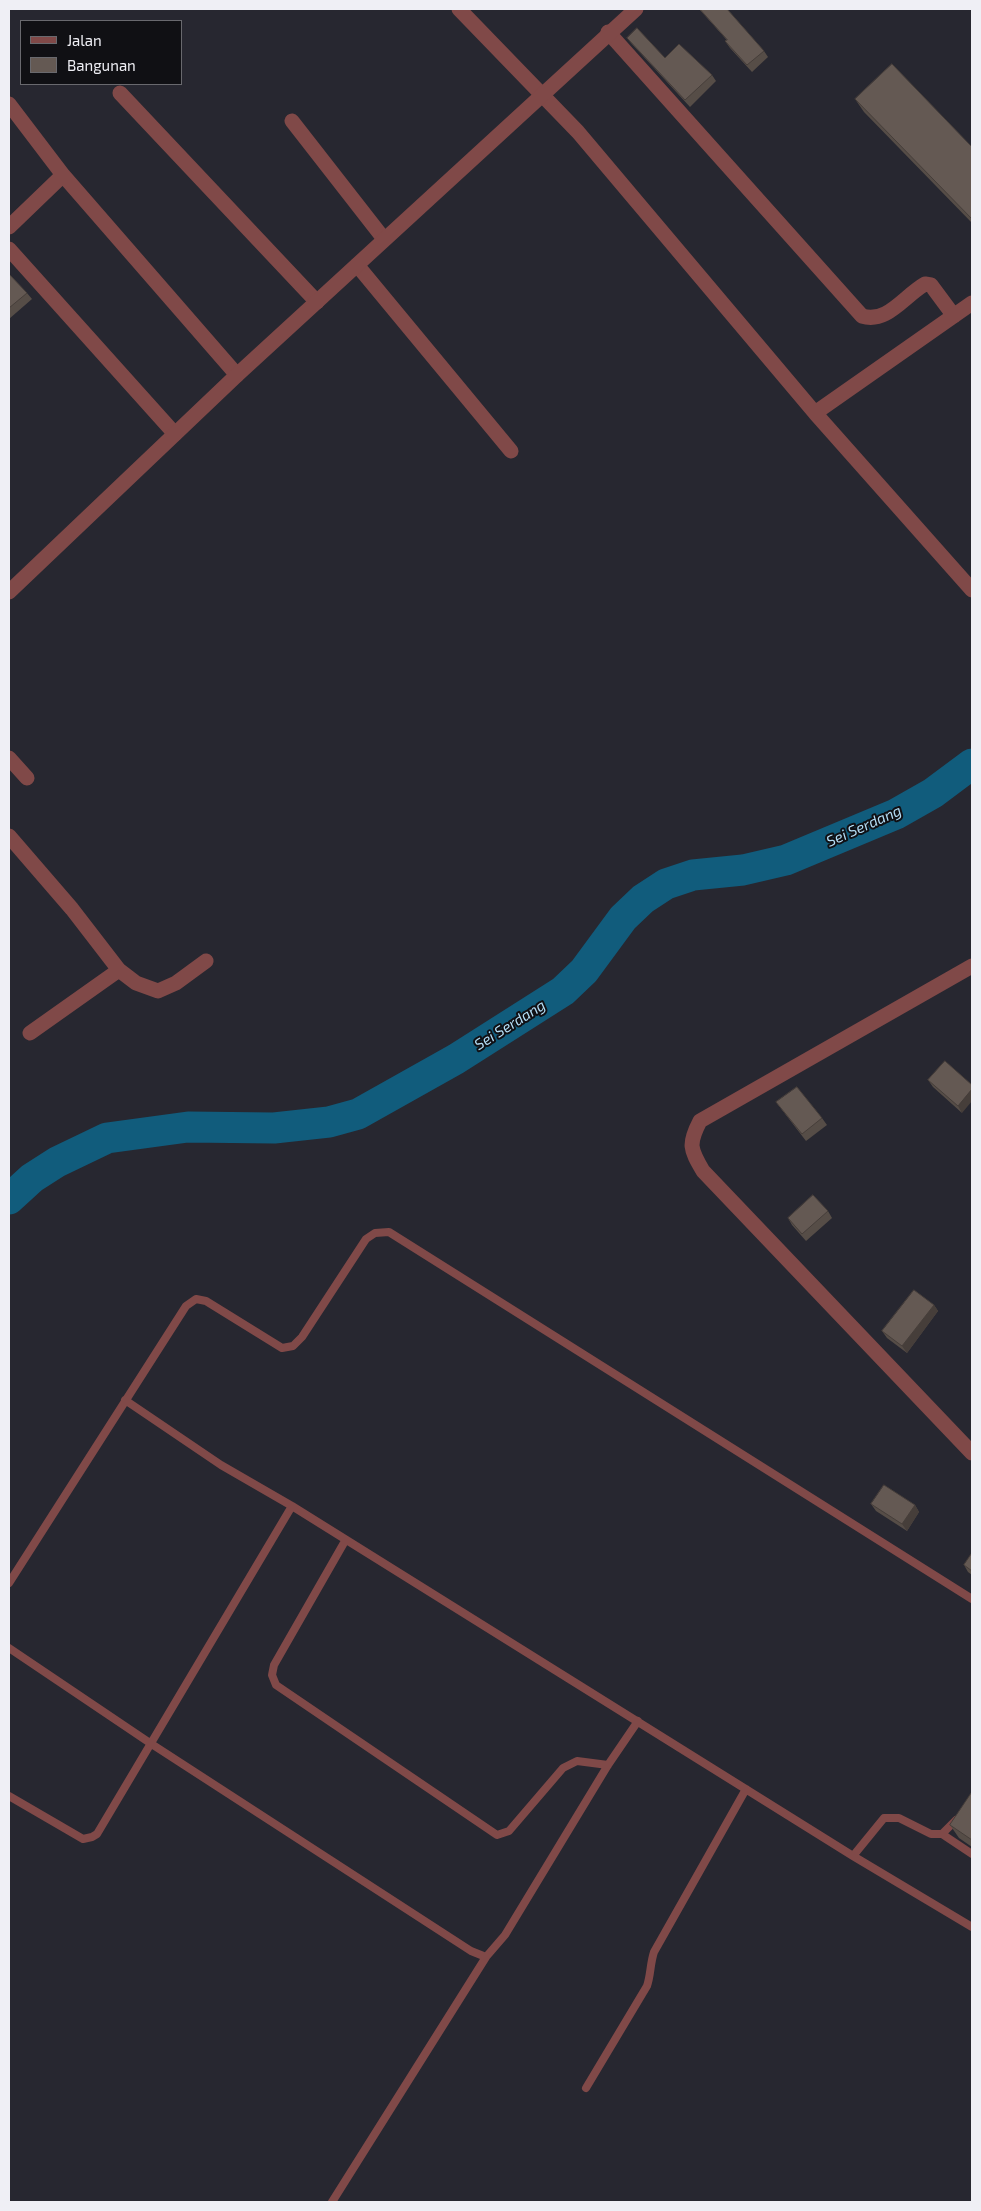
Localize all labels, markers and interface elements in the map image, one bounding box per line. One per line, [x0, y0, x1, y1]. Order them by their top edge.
legend [20, 20, 182, 85]
text: Jalan [67, 31, 102, 49]
text: Bangunan [67, 56, 136, 74]
water label: Sei Serdang [824, 801, 904, 851]
water label: Sei Serdang [471, 996, 549, 1054]

